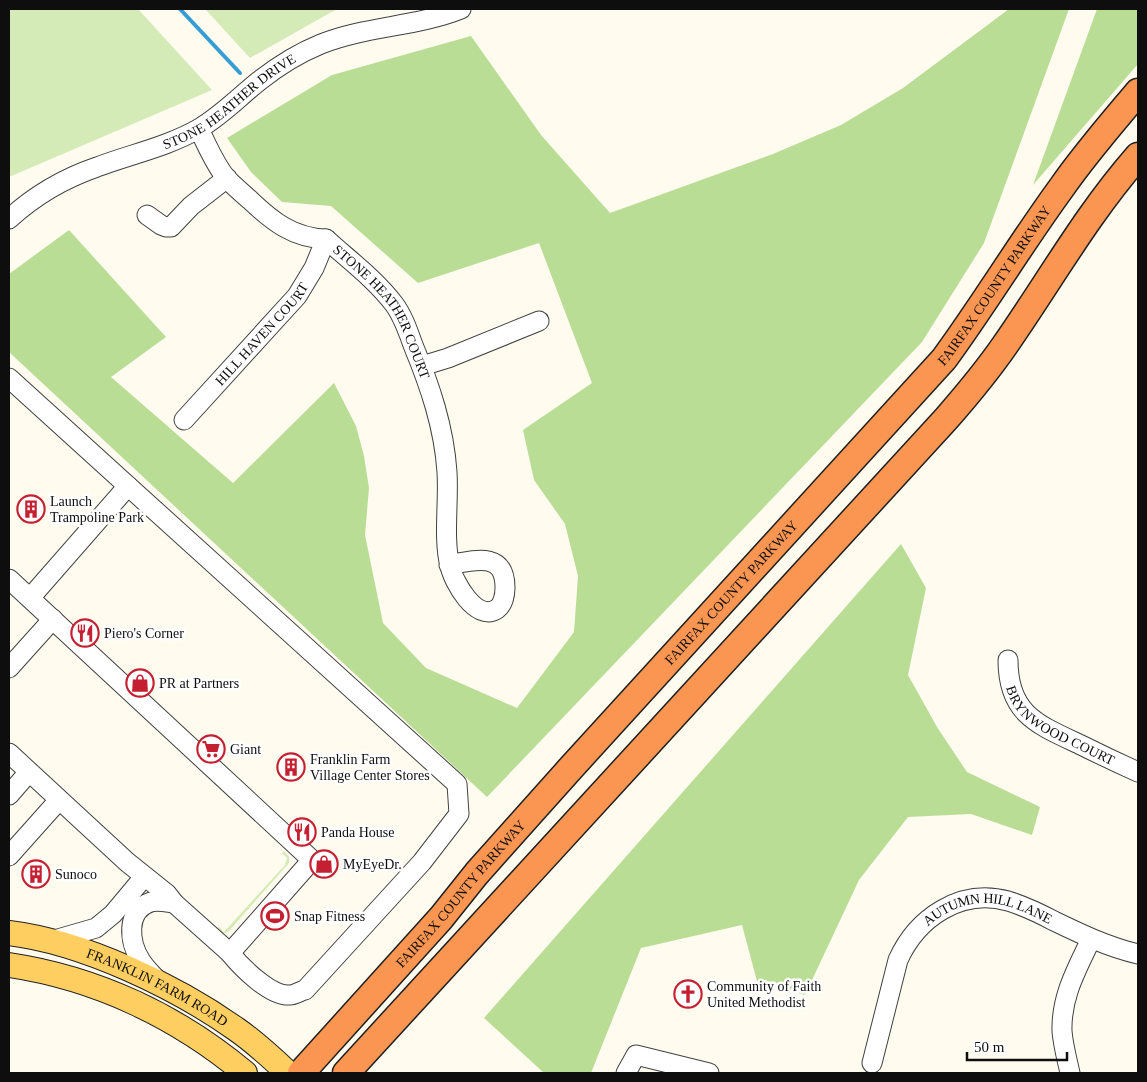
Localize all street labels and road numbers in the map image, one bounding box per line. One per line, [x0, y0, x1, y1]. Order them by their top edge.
street label: STONE HEATHER DRIVE [161, 51, 298, 152]
street label: FAIRFAX COUNTY PARKWAY [935, 203, 1054, 369]
street label: STONE HEATHER COURT [330, 242, 433, 381]
street label: HILL HAVEN COURT [212, 280, 312, 389]
street label: FAIRFAX COUNTY PARKWAY [662, 518, 801, 668]
street label: BRYNWOOD COURT [1003, 684, 1117, 768]
street label: FAIRFAX COUNTY PARKWAY [393, 817, 528, 971]
street label: AUTUMN HILL LANE [920, 914, 1058, 936]
street label: FRANKLIN FARM ROAD [85, 946, 231, 1029]

